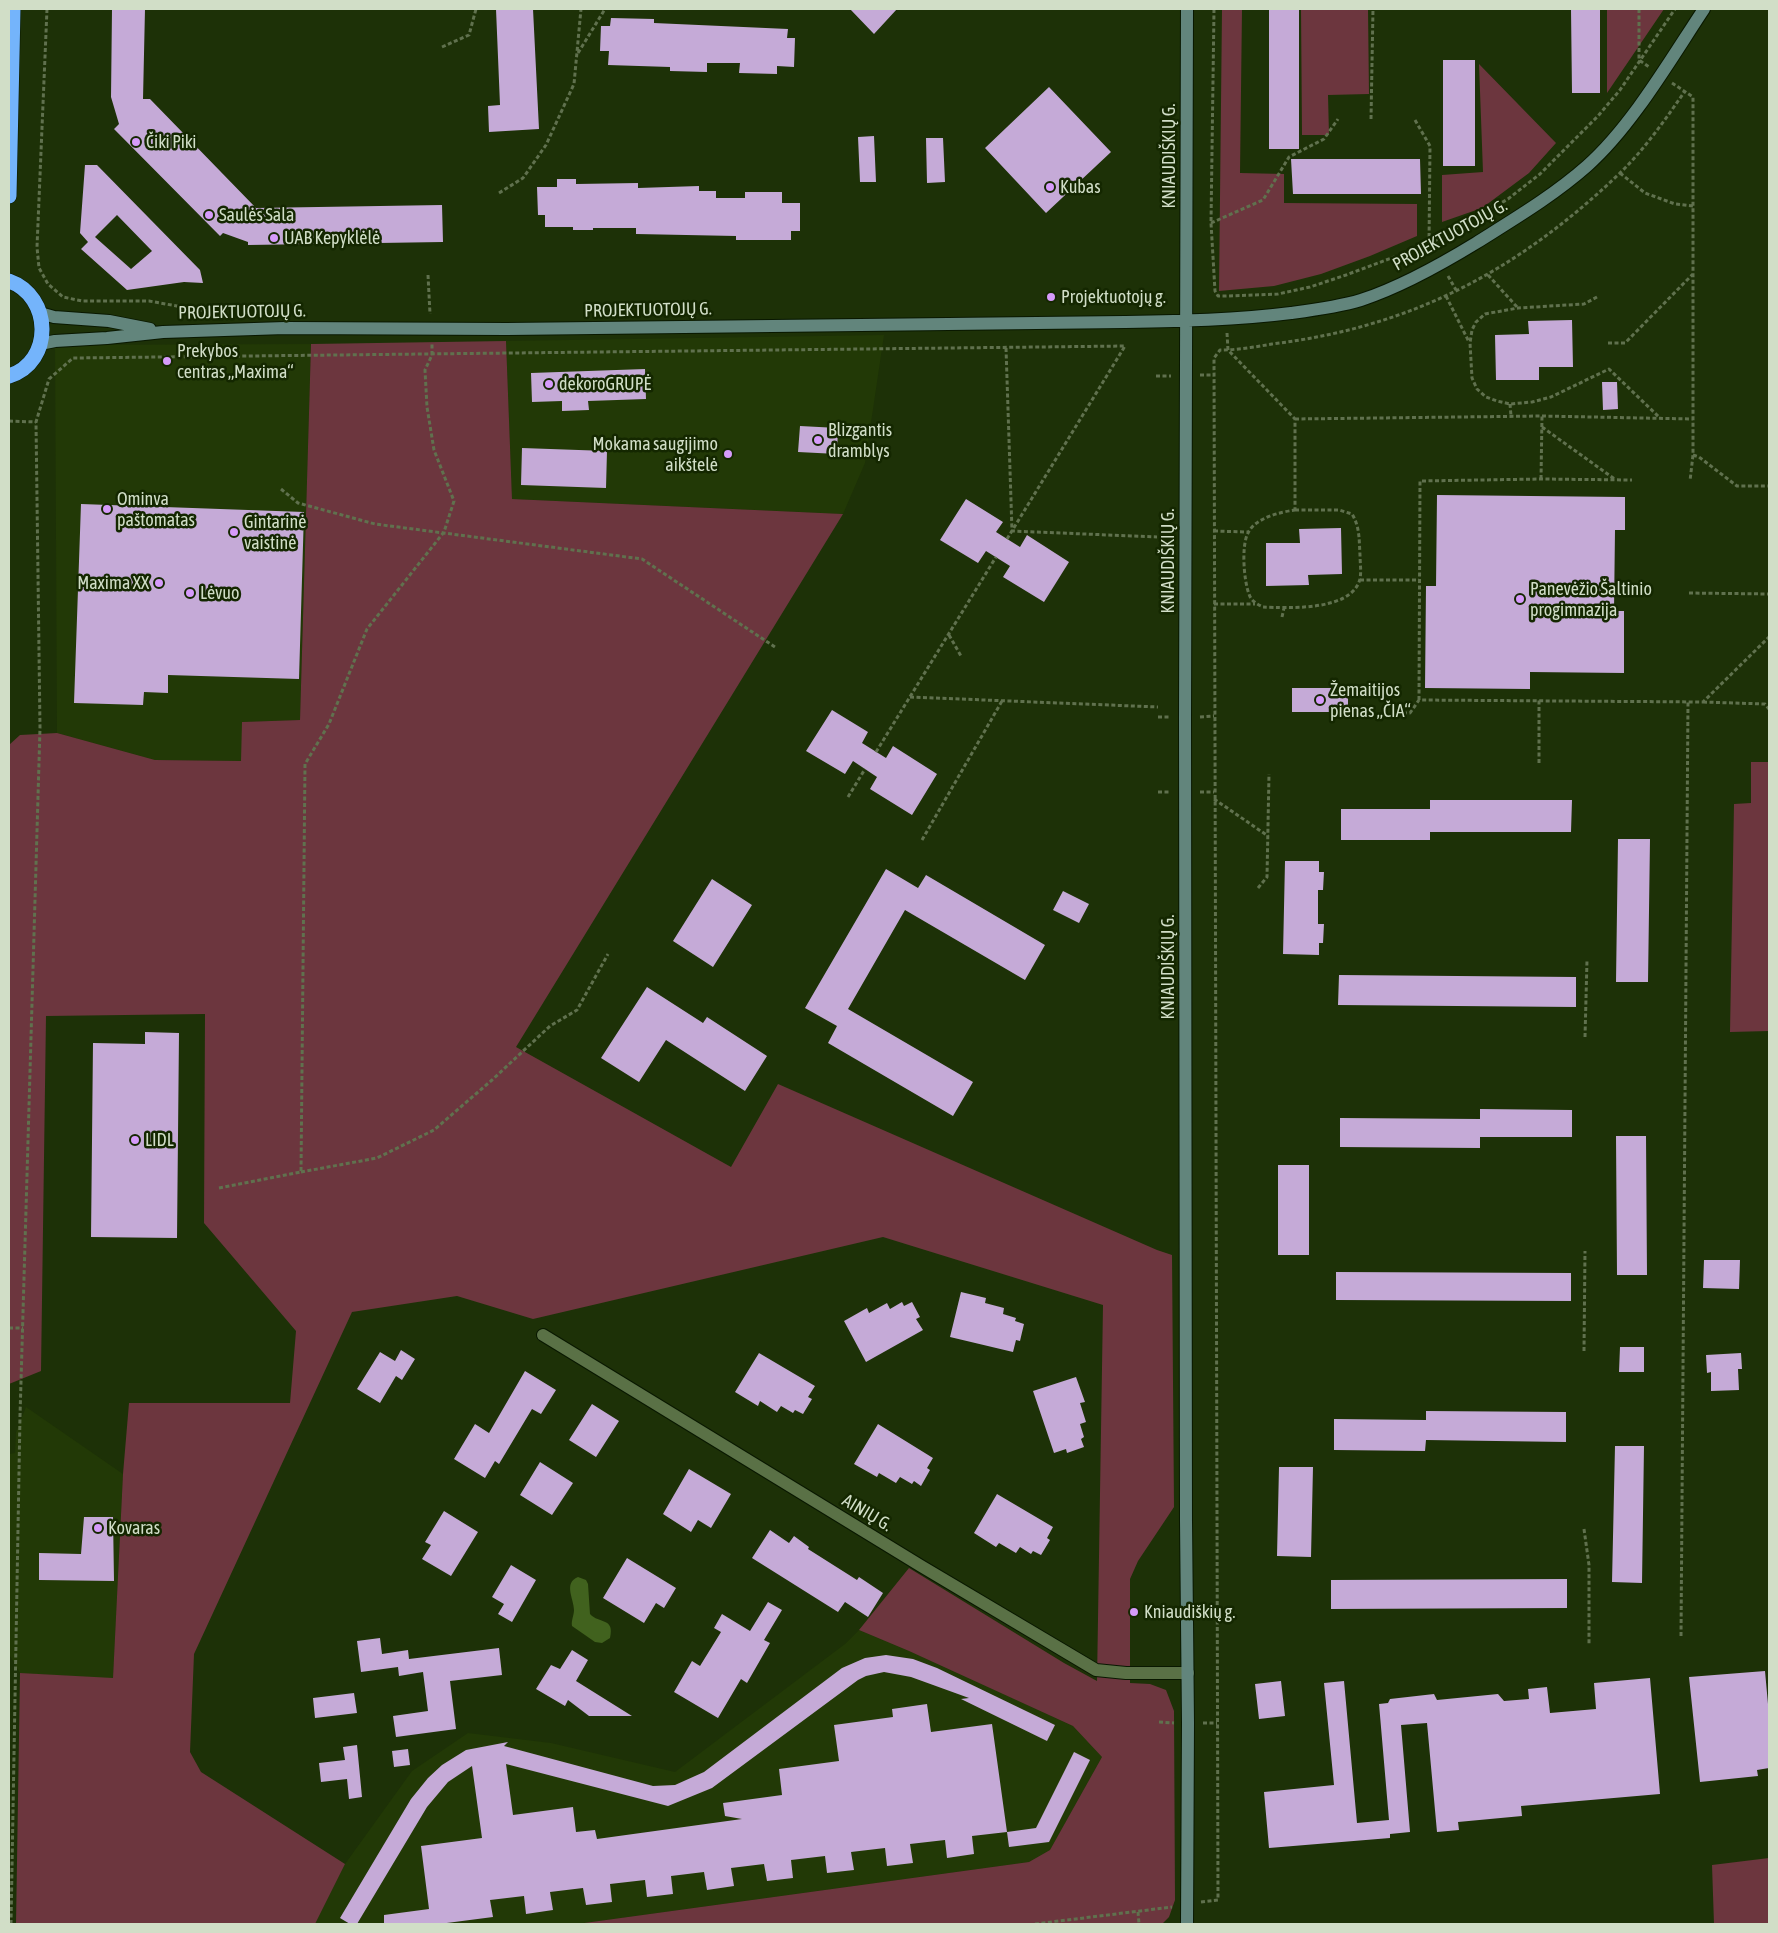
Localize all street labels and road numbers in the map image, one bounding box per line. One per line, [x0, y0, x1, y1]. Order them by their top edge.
street label: KNIAUDIŠKIŲ G. [1158, 104, 1180, 208]
street label: PROJEKTUOTOJŲ G. [1389, 195, 1511, 275]
street label: PROJEKTUOTOJŲ G. [584, 298, 712, 322]
street label: PROJEKTUOTOJŲ G. [178, 300, 306, 324]
street label: KNIAUDIŠKIŲ G. [1157, 509, 1179, 613]
street label: KNIAUDIŠKIŲ G. [1157, 915, 1179, 1019]
street label: AINIŲ G. [838, 1490, 896, 1536]

